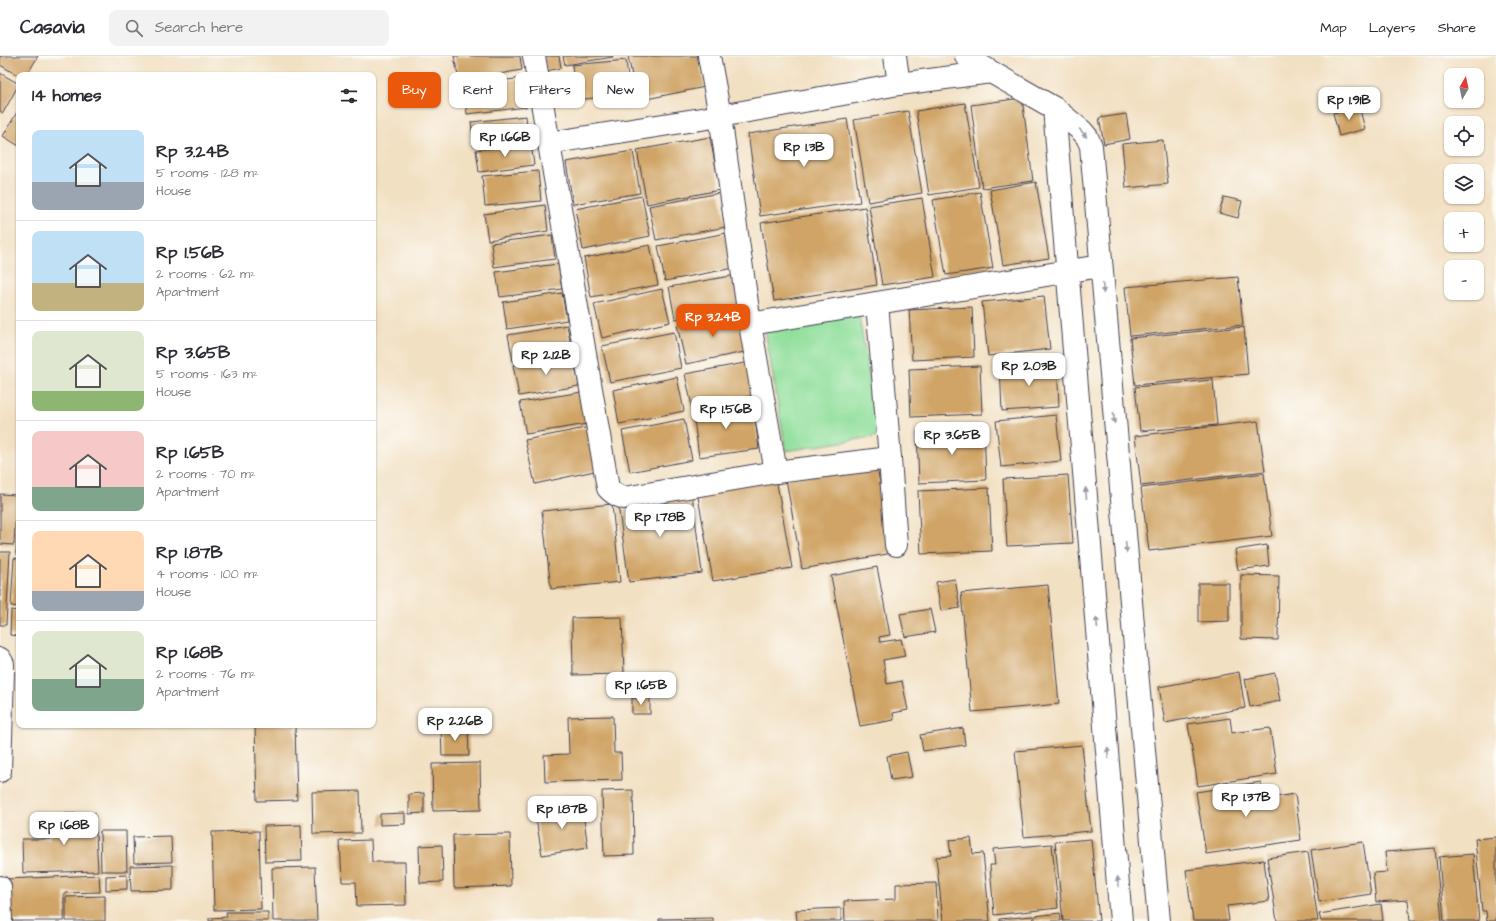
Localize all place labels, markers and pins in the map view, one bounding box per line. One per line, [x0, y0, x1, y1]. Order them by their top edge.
pin: Rp 1.91B [1308, 87, 1390, 121]
pin: Rp 1.66B [464, 124, 546, 158]
pin: Rp 1.3B [767, 134, 841, 168]
pin: Rp 3.24B [672, 304, 754, 338]
pin: Rp 2.12B [505, 342, 587, 376]
pin: Rp 2.03B [988, 353, 1070, 387]
pin: Rp 1.56B [685, 396, 767, 430]
pin: Rp 3.65B [911, 422, 993, 456]
pin: Rp 1.78B [619, 504, 701, 538]
pin: Rp 1.65B [600, 672, 682, 706]
pin: Rp 2.26B [414, 708, 496, 742]
pin: Rp 1.37B [1205, 784, 1287, 818]
pin: Rp 1.87B [521, 796, 603, 830]
pin: Rp 1.68B [23, 812, 105, 846]

